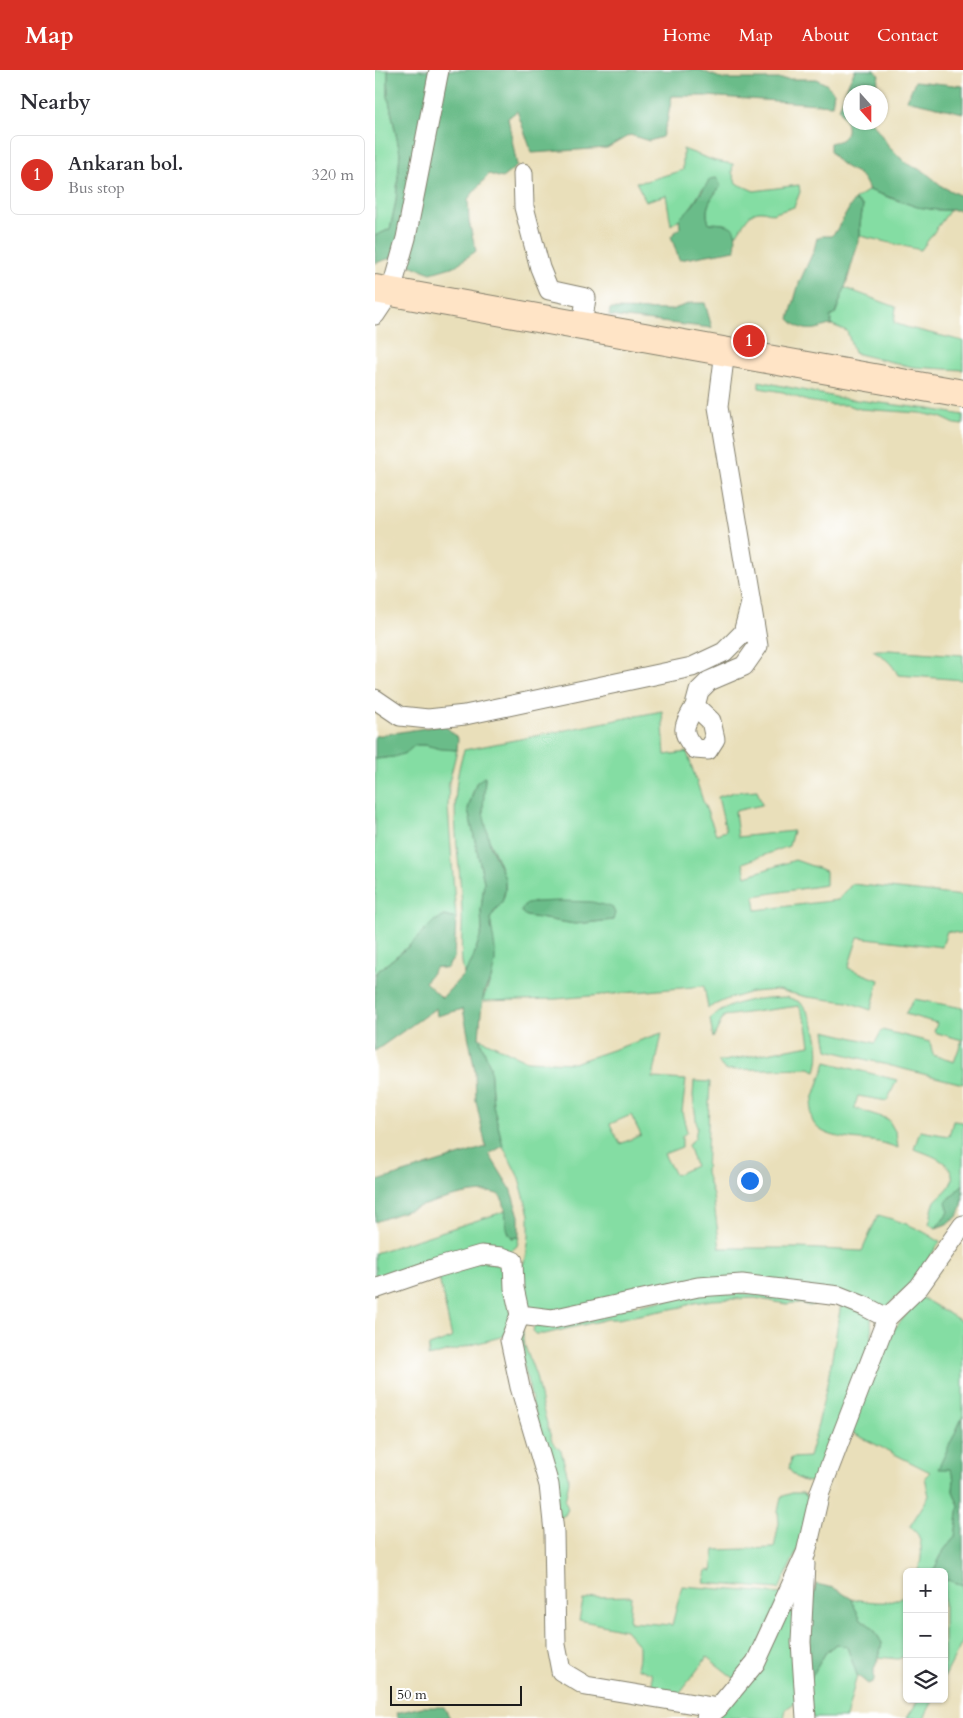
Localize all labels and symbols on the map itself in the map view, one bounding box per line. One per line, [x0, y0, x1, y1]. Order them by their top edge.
north arrow [843, 85, 888, 130]
pin: 1 [733, 322, 765, 360]
your location [737, 1168, 763, 1194]
scale bar [390, 1683, 523, 1706]

